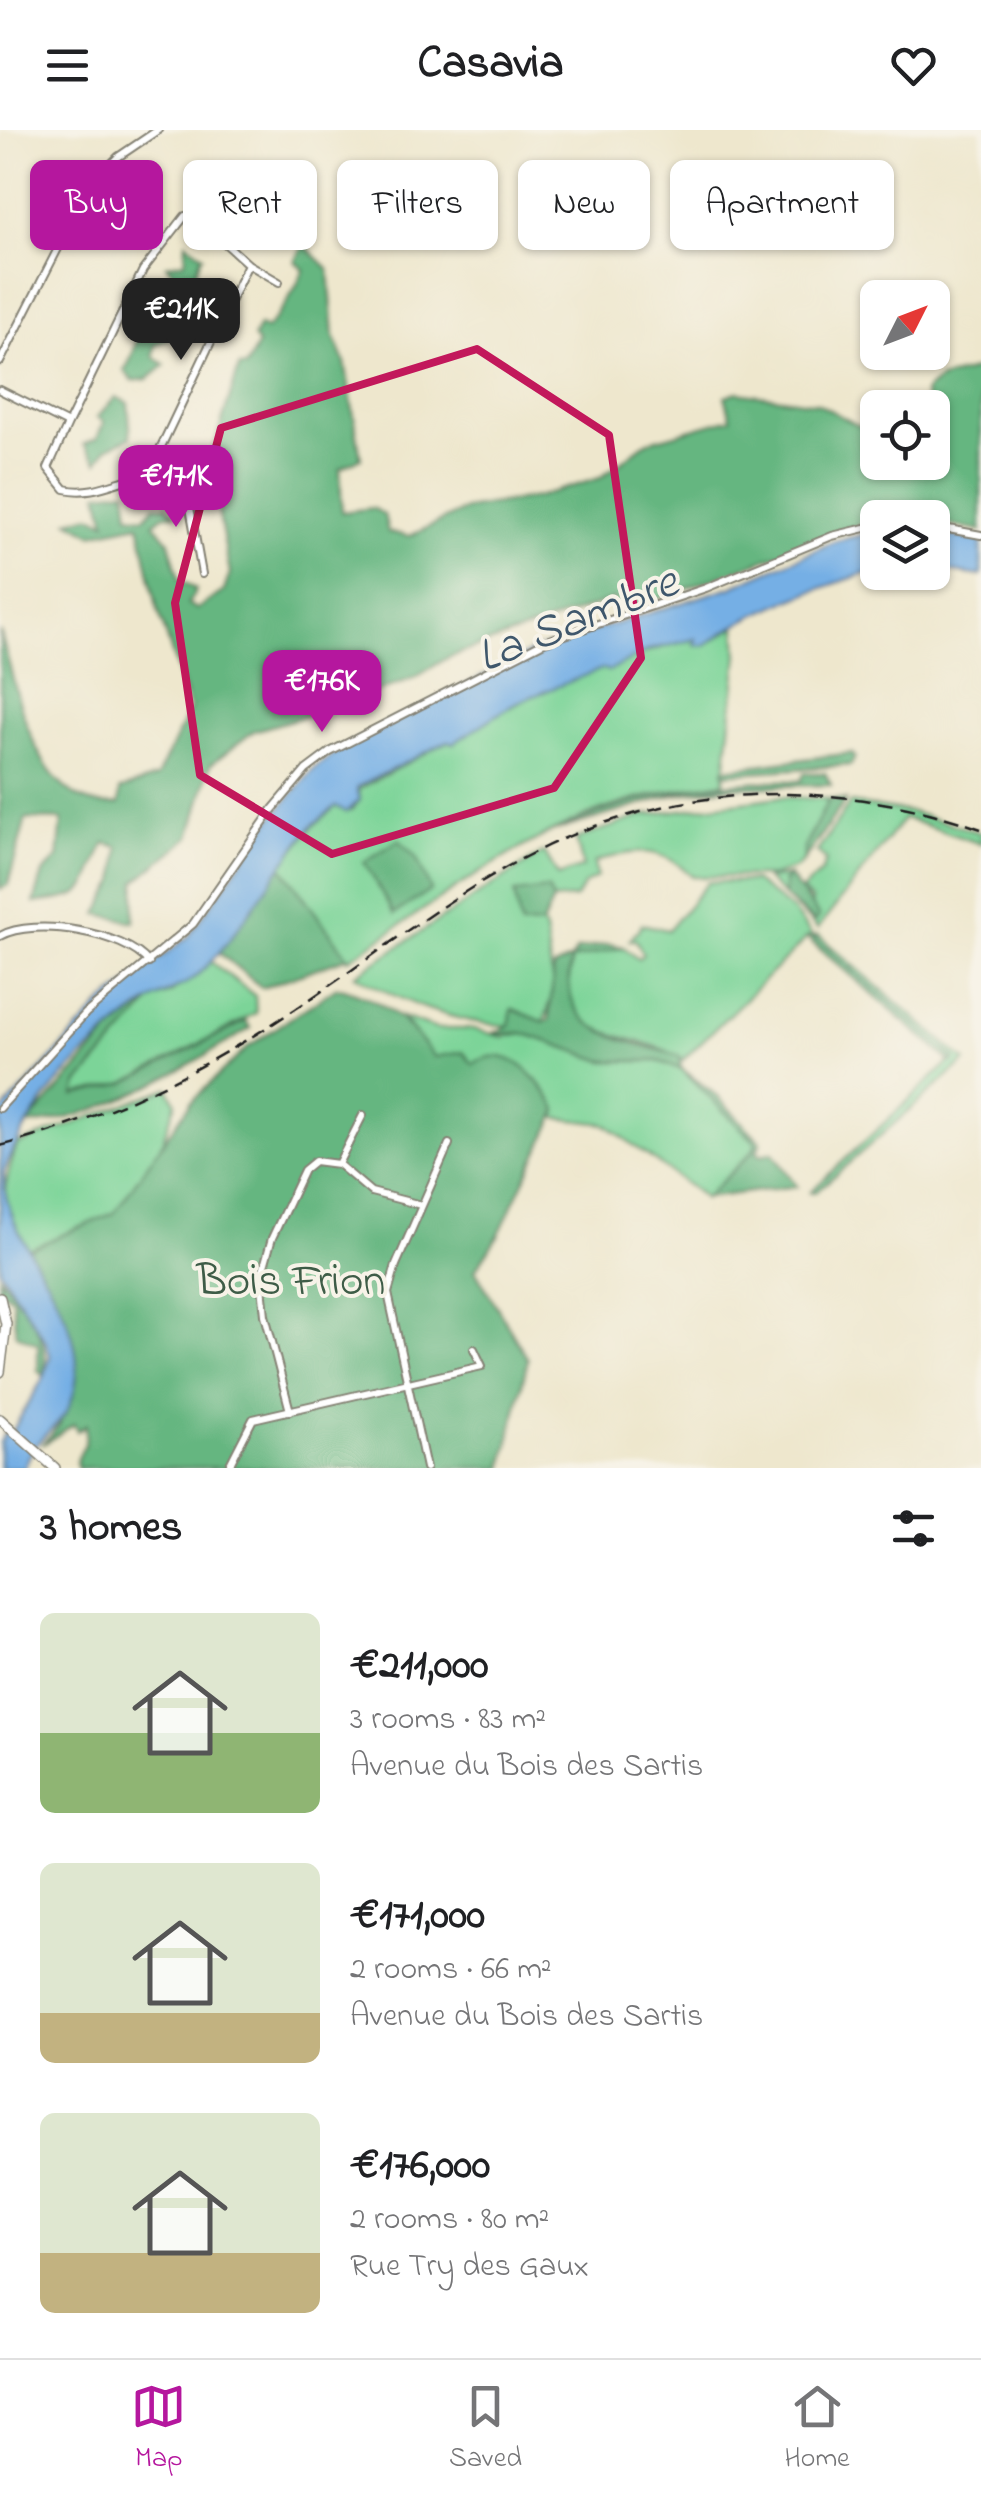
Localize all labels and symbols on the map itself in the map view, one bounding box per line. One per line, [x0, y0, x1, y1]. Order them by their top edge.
pin: €211K [111, 278, 251, 363]
north arrow [860, 280, 950, 370]
pin: €171K [106, 445, 246, 530]
water label: La Sambre [467, 548, 691, 693]
pin: €176K [252, 650, 392, 735]
park label: Bois Frion [195, 1250, 386, 1316]

